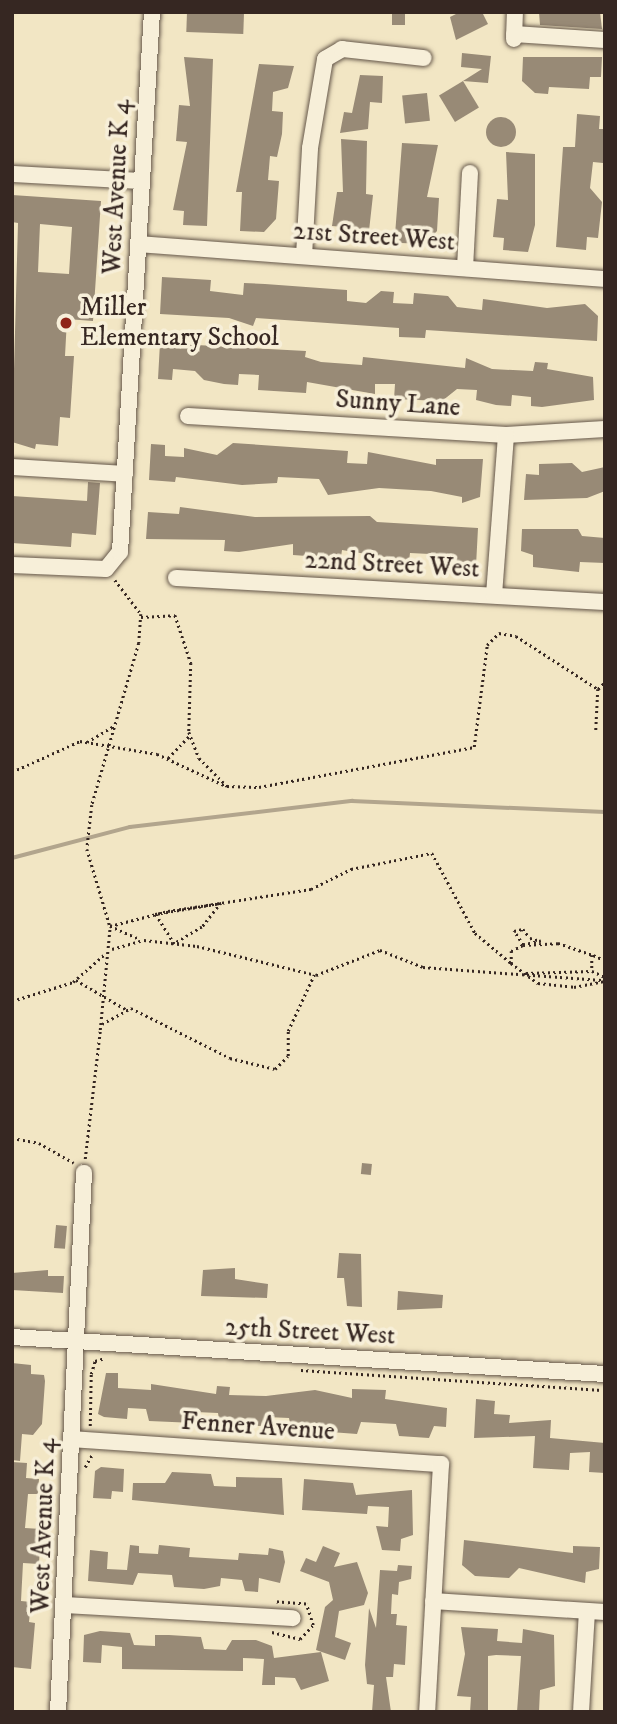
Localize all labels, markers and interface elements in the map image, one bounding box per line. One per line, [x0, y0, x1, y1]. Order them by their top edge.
street label: West Avenue K 4 [97, 99, 137, 275]
street label: 21st Street West [292, 216, 456, 258]
place label: Miller Elementary School [80, 292, 279, 354]
marker: Miller Elementary School [58, 315, 74, 331]
street label: Sunny Lane [334, 384, 462, 424]
street label: 22nd Street West [304, 545, 480, 585]
street label: 25th Street West [224, 1312, 396, 1352]
street label: Fenner Avenue [180, 1406, 336, 1448]
street label: West Avenue K 4 [25, 1438, 63, 1614]

